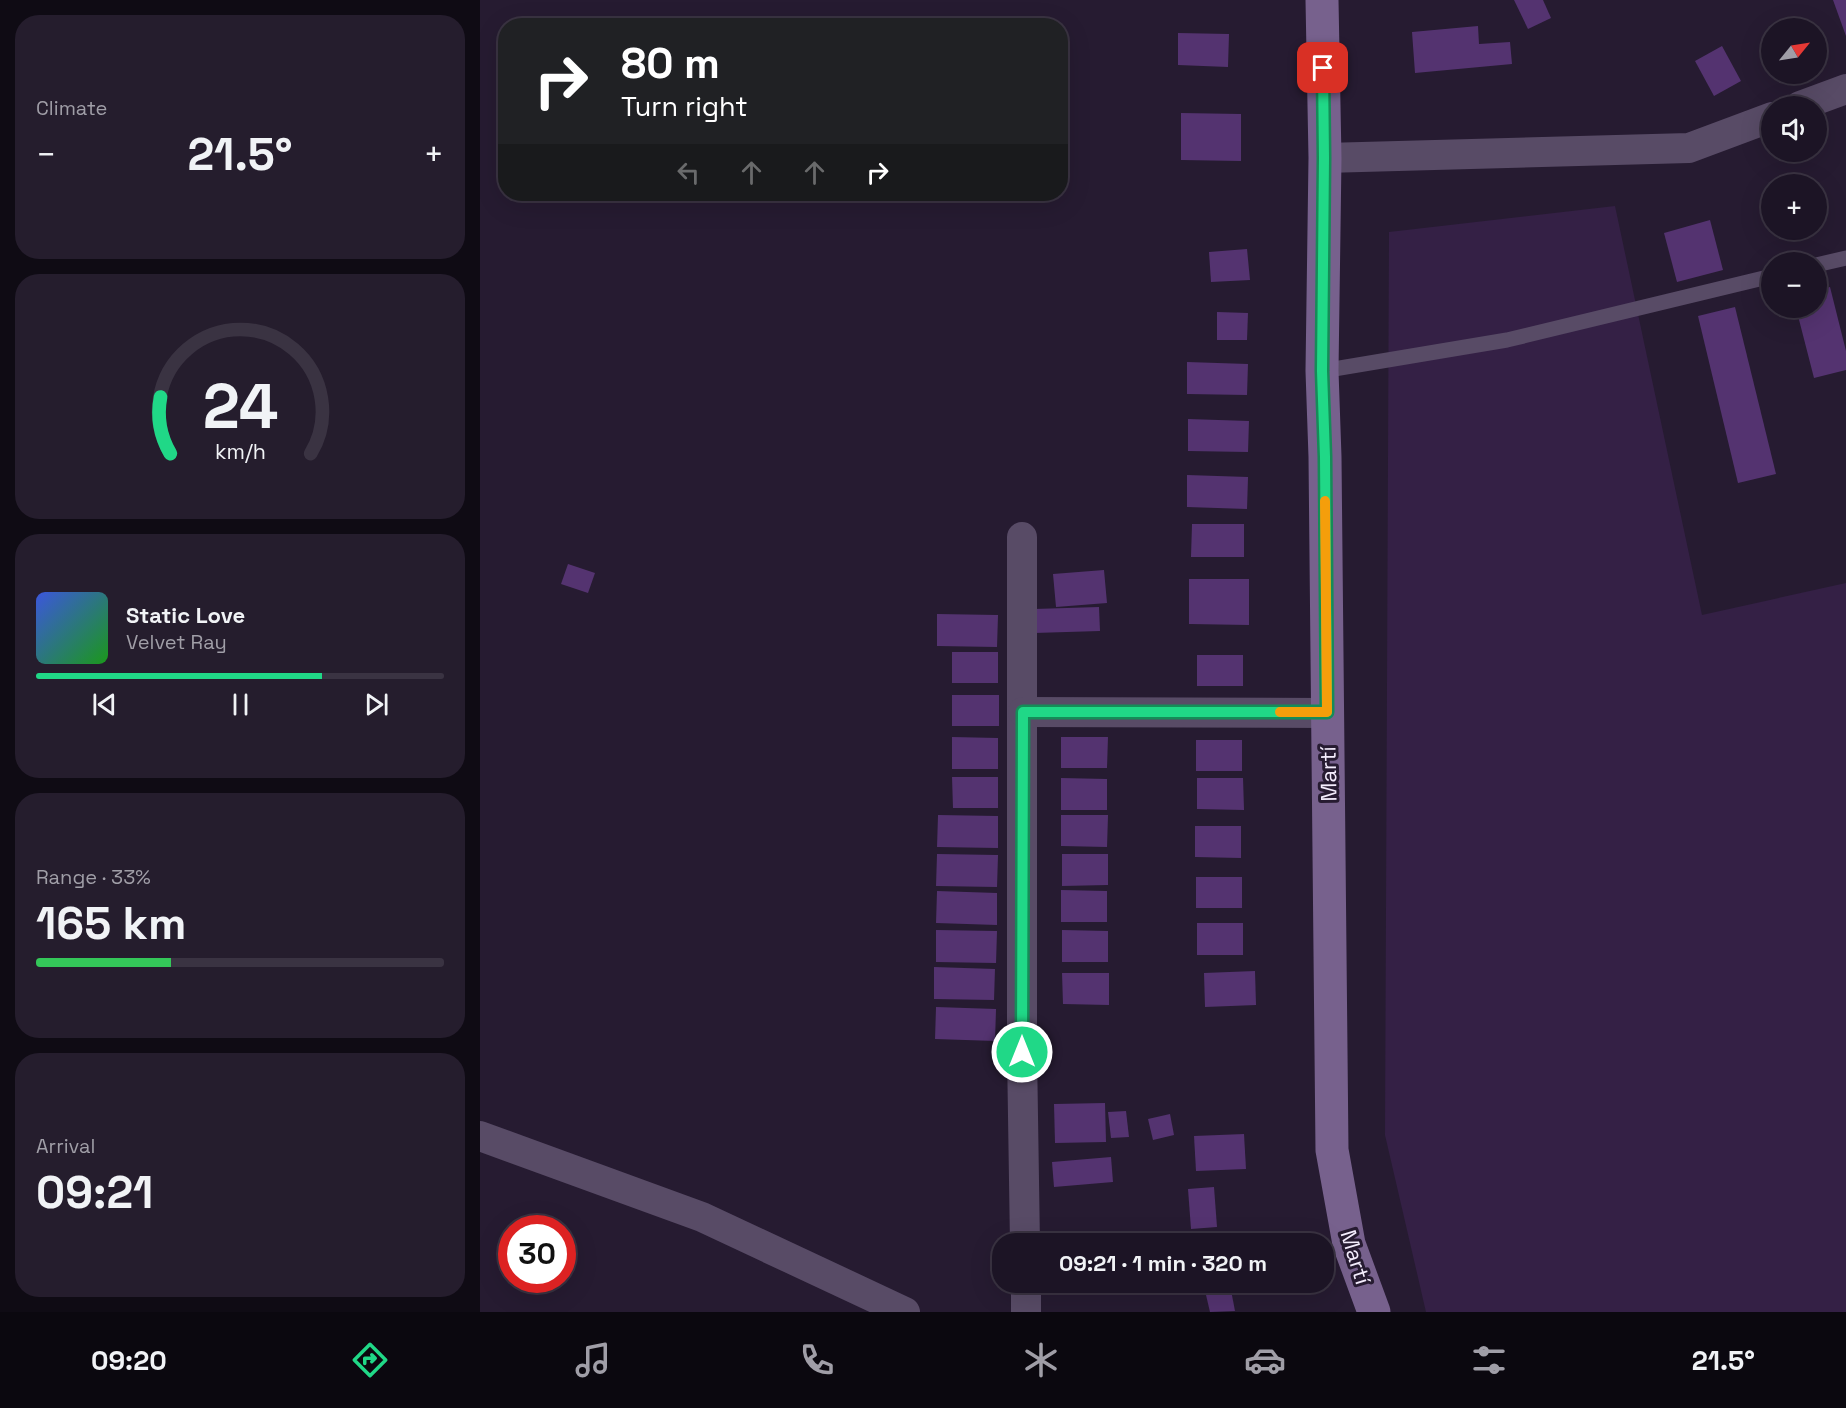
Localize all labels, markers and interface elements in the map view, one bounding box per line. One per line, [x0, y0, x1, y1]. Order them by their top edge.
north arrow [1761, 18, 1827, 84]
map controls [1761, 18, 1827, 318]
text: 80 m [621, 37, 720, 90]
icon: right [522, 42, 600, 120]
pin [1297, 42, 1348, 93]
icon: arrive [1306, 51, 1339, 84]
text: Turn right [621, 89, 748, 124]
text: Climate [36, 95, 107, 121]
button: sound [1761, 96, 1827, 162]
text: 21.5° [187, 126, 293, 183]
text: − [36, 134, 56, 176]
text: + [424, 134, 444, 176]
icon: left [672, 156, 705, 189]
icon: ahead [735, 156, 768, 189]
icon: ahead [798, 156, 831, 189]
icon: right [861, 156, 894, 189]
button: + [1761, 174, 1827, 240]
button: − [1761, 252, 1827, 318]
text: 24 [202, 367, 278, 446]
text: km/h [214, 438, 266, 465]
text: Static Love [126, 601, 245, 629]
text: Velvet Ray [126, 629, 227, 655]
icon: previous [88, 688, 121, 721]
icon: pause [224, 688, 257, 721]
icon: next [360, 688, 393, 721]
street label: Martí [1314, 745, 1342, 802]
text: Range · 33% [36, 864, 151, 890]
text: 165 km [36, 895, 186, 952]
position arrow [990, 1020, 1054, 1084]
text: Arrival [36, 1133, 95, 1159]
text: 09:21 [36, 1164, 153, 1221]
speed limit sign: 30 [498, 1215, 576, 1293]
street label: Martí [1335, 1226, 1378, 1288]
text: 09:21 · 1 min · 320 m [1059, 1249, 1267, 1277]
icon: directions [349, 1339, 391, 1381]
icon: music [572, 1339, 614, 1381]
icon: phone [796, 1339, 838, 1381]
icon: climate [1020, 1339, 1062, 1381]
icon: car [1244, 1339, 1286, 1381]
icon: filters [1468, 1339, 1510, 1381]
text: 09:20 [91, 1343, 167, 1378]
text: 21.5° [1692, 1343, 1755, 1378]

